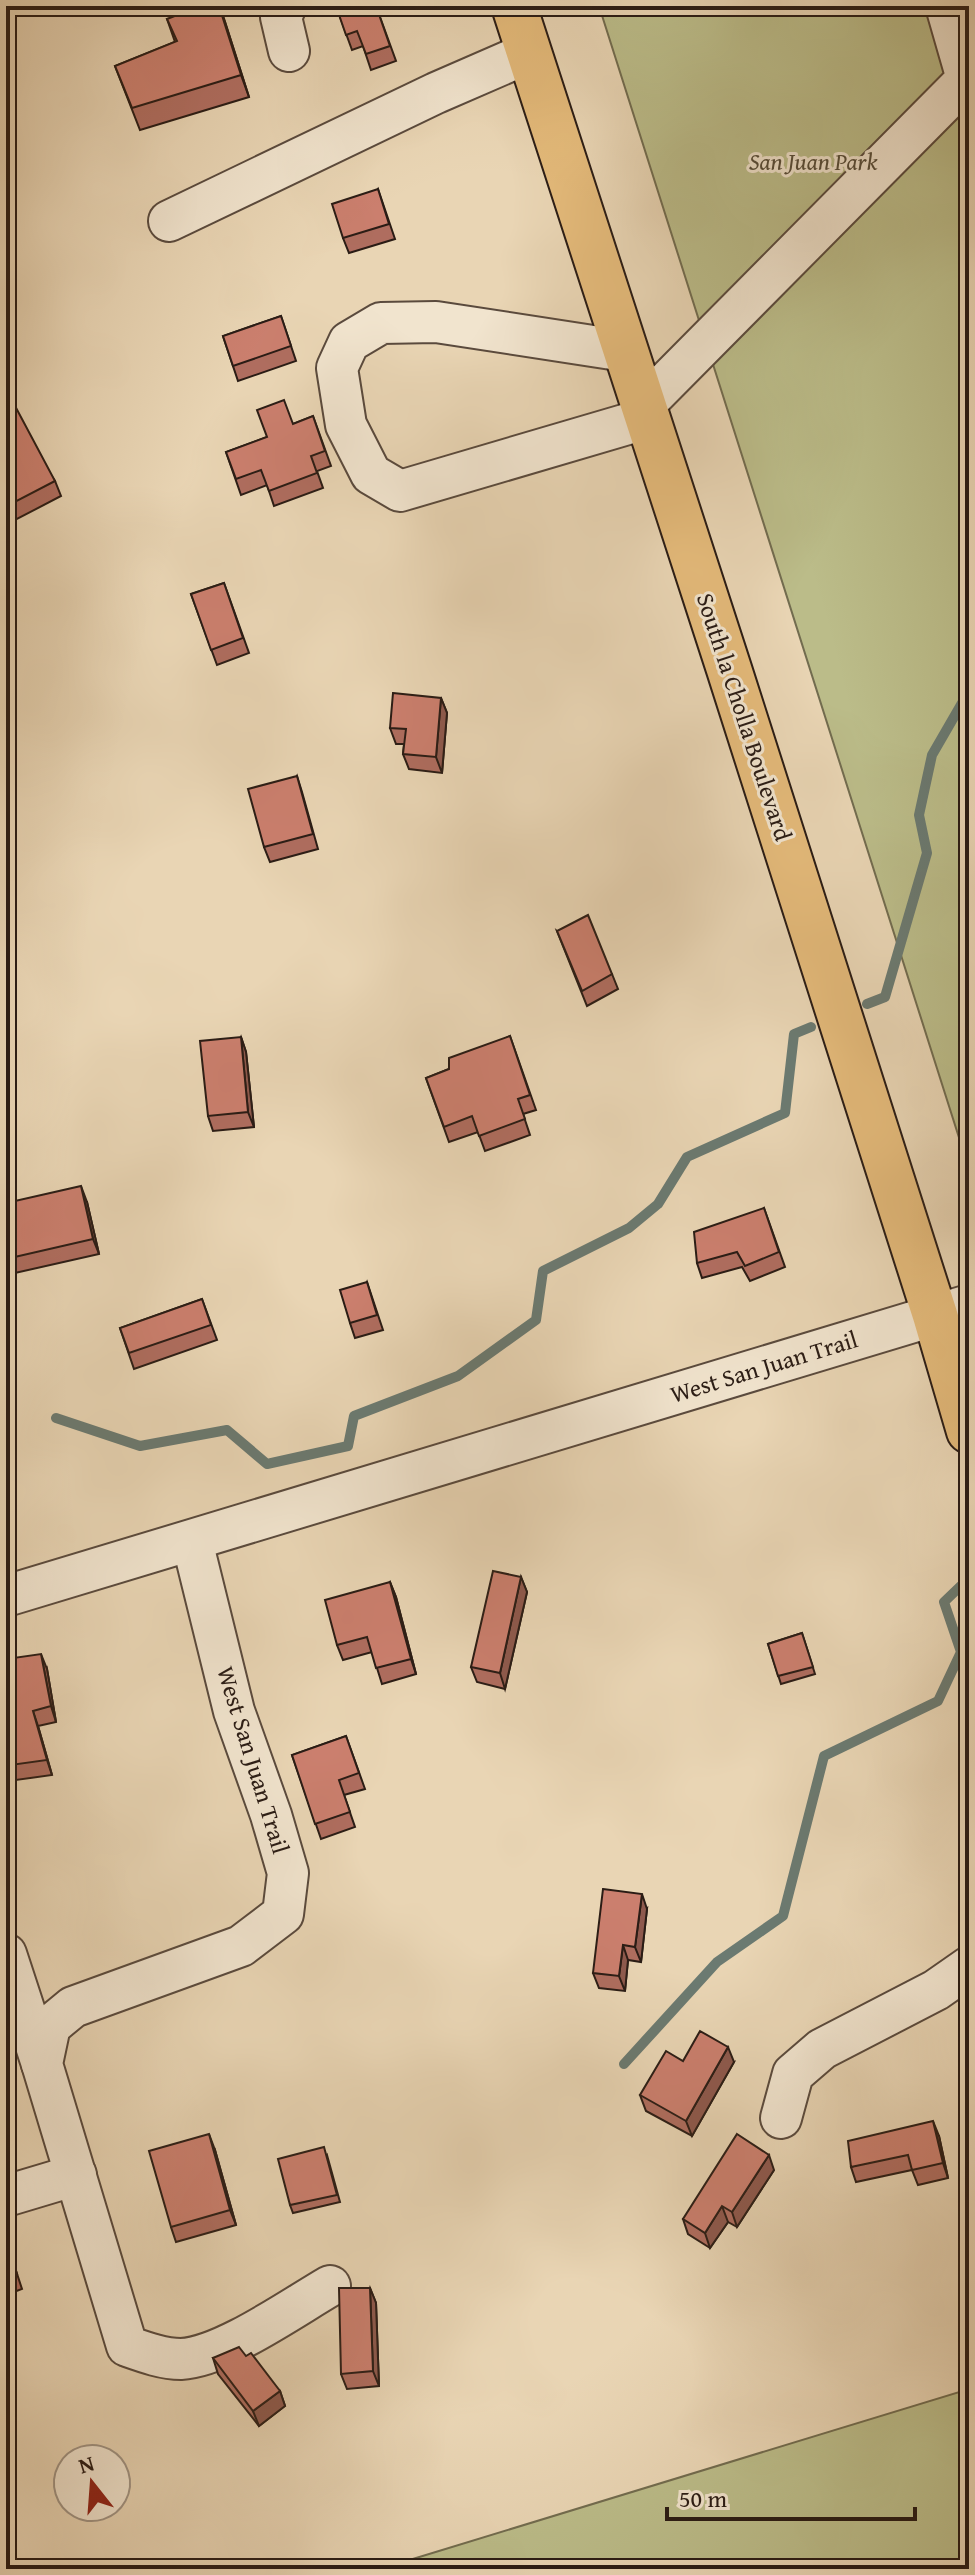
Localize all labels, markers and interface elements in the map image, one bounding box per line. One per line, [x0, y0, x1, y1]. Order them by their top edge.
park label: San Juan Park [749, 144, 877, 179]
street label: South la Cholla Boulevard [688, 588, 801, 845]
street label: West San Juan Trail [666, 1321, 862, 1412]
street label: West San Juan Trail [208, 1662, 299, 1858]
north arrow [52, 2443, 132, 2523]
text: N [74, 2446, 98, 2481]
scale bar [667, 2471, 915, 2521]
text: 50 m [679, 2481, 727, 2516]

